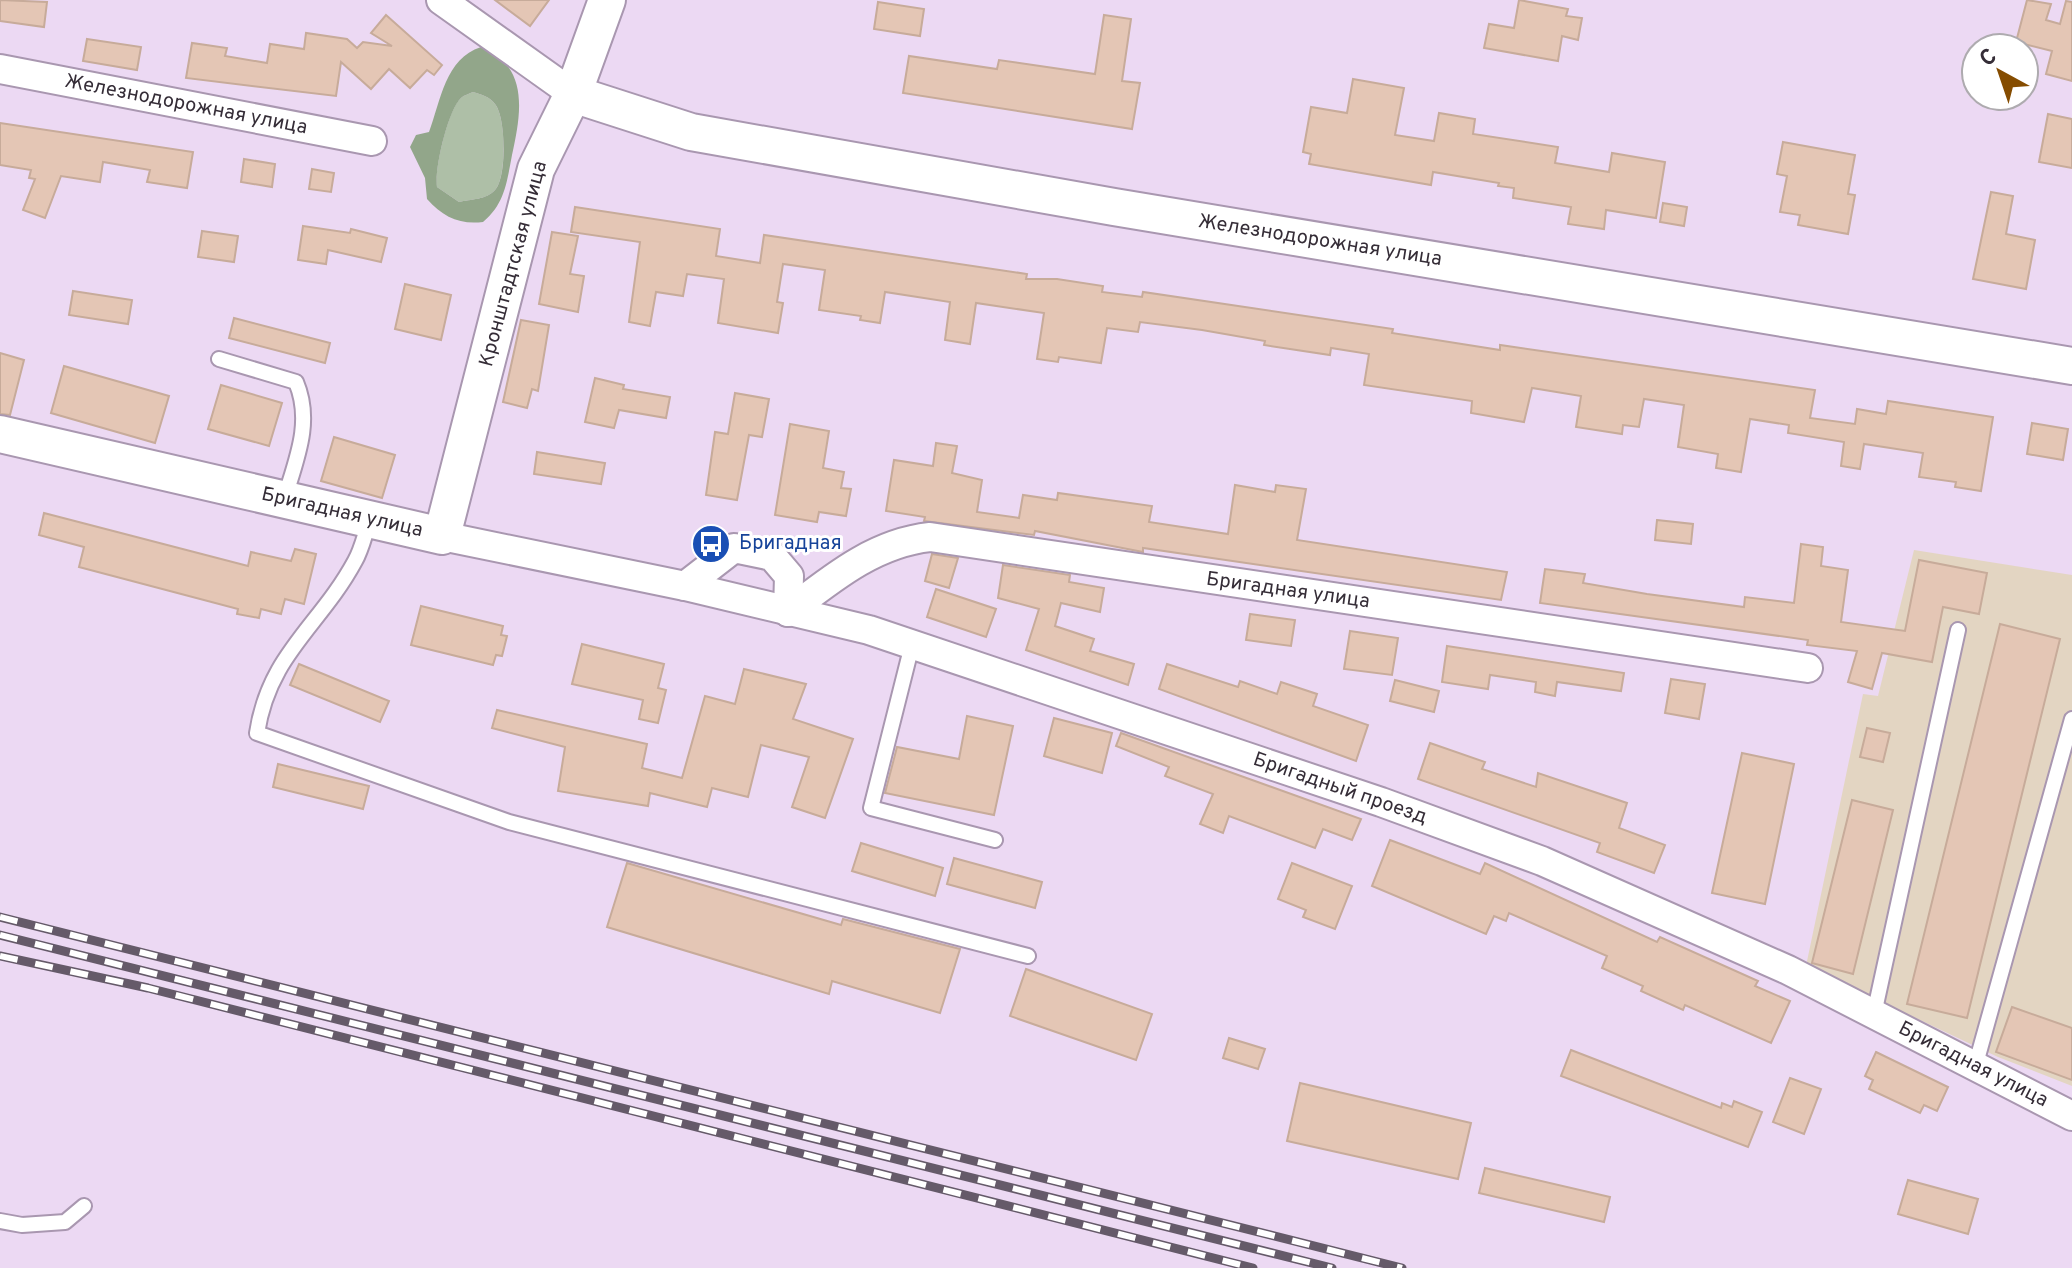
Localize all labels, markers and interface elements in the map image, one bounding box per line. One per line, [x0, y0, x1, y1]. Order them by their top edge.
north arrow [1960, 32, 2040, 112]
text: С [1975, 44, 2003, 73]
street label: Железнодорожная улица [63, 69, 309, 141]
street label: Кронштадтская улица [474, 158, 554, 370]
street label: Железнодорожная улица [1196, 209, 1444, 273]
street label: Бригадная улица [259, 482, 425, 544]
bus stop icon: Бригадная [690, 523, 732, 565]
place label: Бригадная [739, 531, 842, 557]
street label: Бригадная улица [1205, 567, 1371, 615]
street label: Бригадный проезд [1249, 747, 1431, 831]
street label: Бригадная улица [1894, 1016, 2052, 1114]

